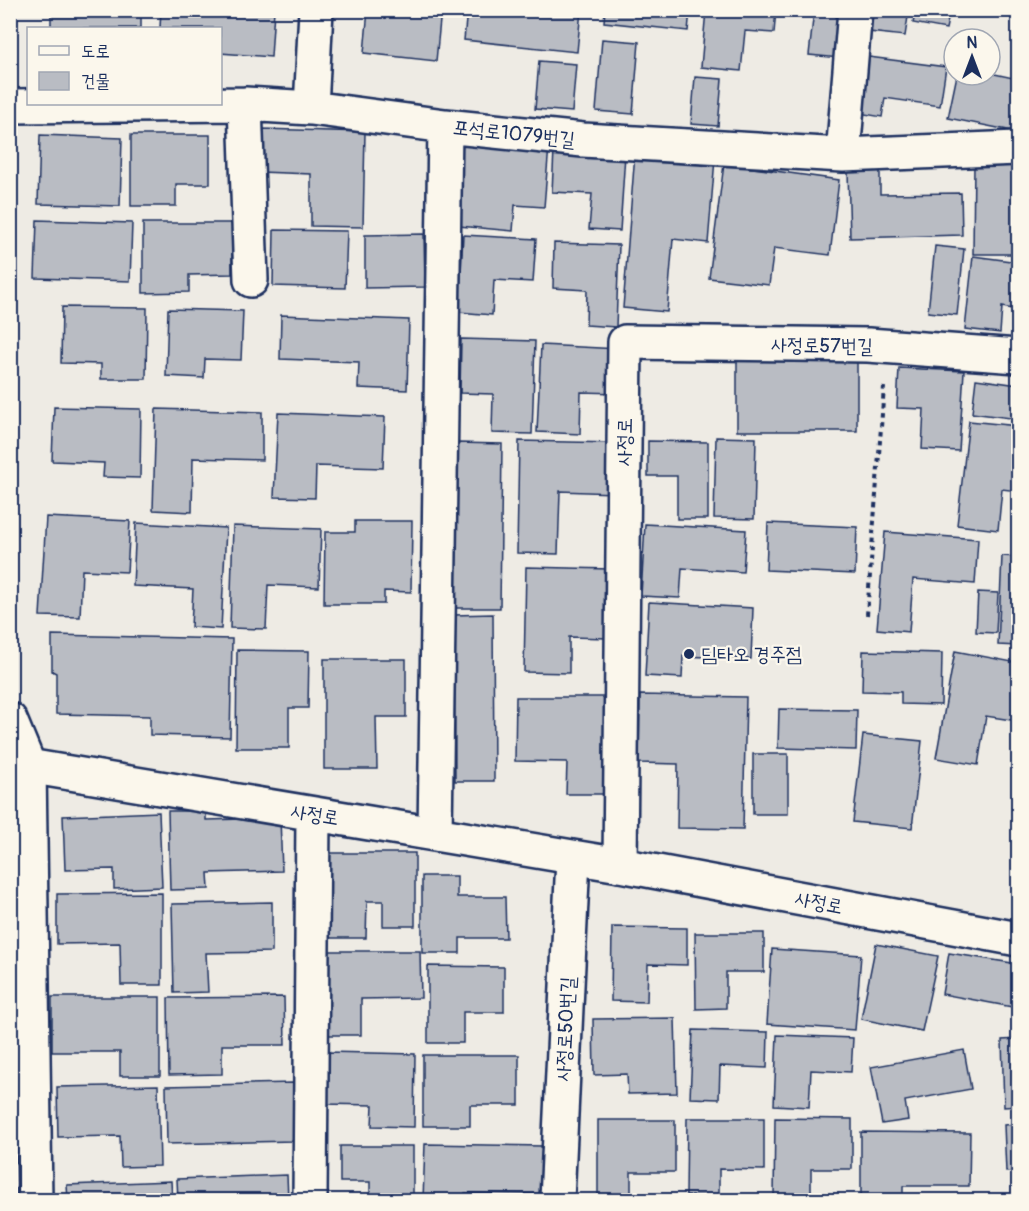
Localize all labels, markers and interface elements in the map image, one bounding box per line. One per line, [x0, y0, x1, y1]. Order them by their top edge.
legend [27, 27, 222, 105]
north arrow [942, 27, 1002, 87]
text: N [967, 33, 978, 53]
text: 도로 [81, 40, 110, 63]
text: 건물 [81, 70, 110, 93]
street label: 포석로1079번길 [452, 115, 576, 152]
street label: 사정로57번길 [771, 332, 873, 359]
street label: 사정로 [612, 418, 637, 466]
place label: 딤타오 경주점 [701, 642, 802, 667]
marker: 딤타오 경주점 [682, 647, 696, 661]
street label: 사정로 [289, 798, 341, 831]
street label: 사정로 [793, 886, 845, 919]
street label: 사정로50번길 [550, 976, 581, 1082]

